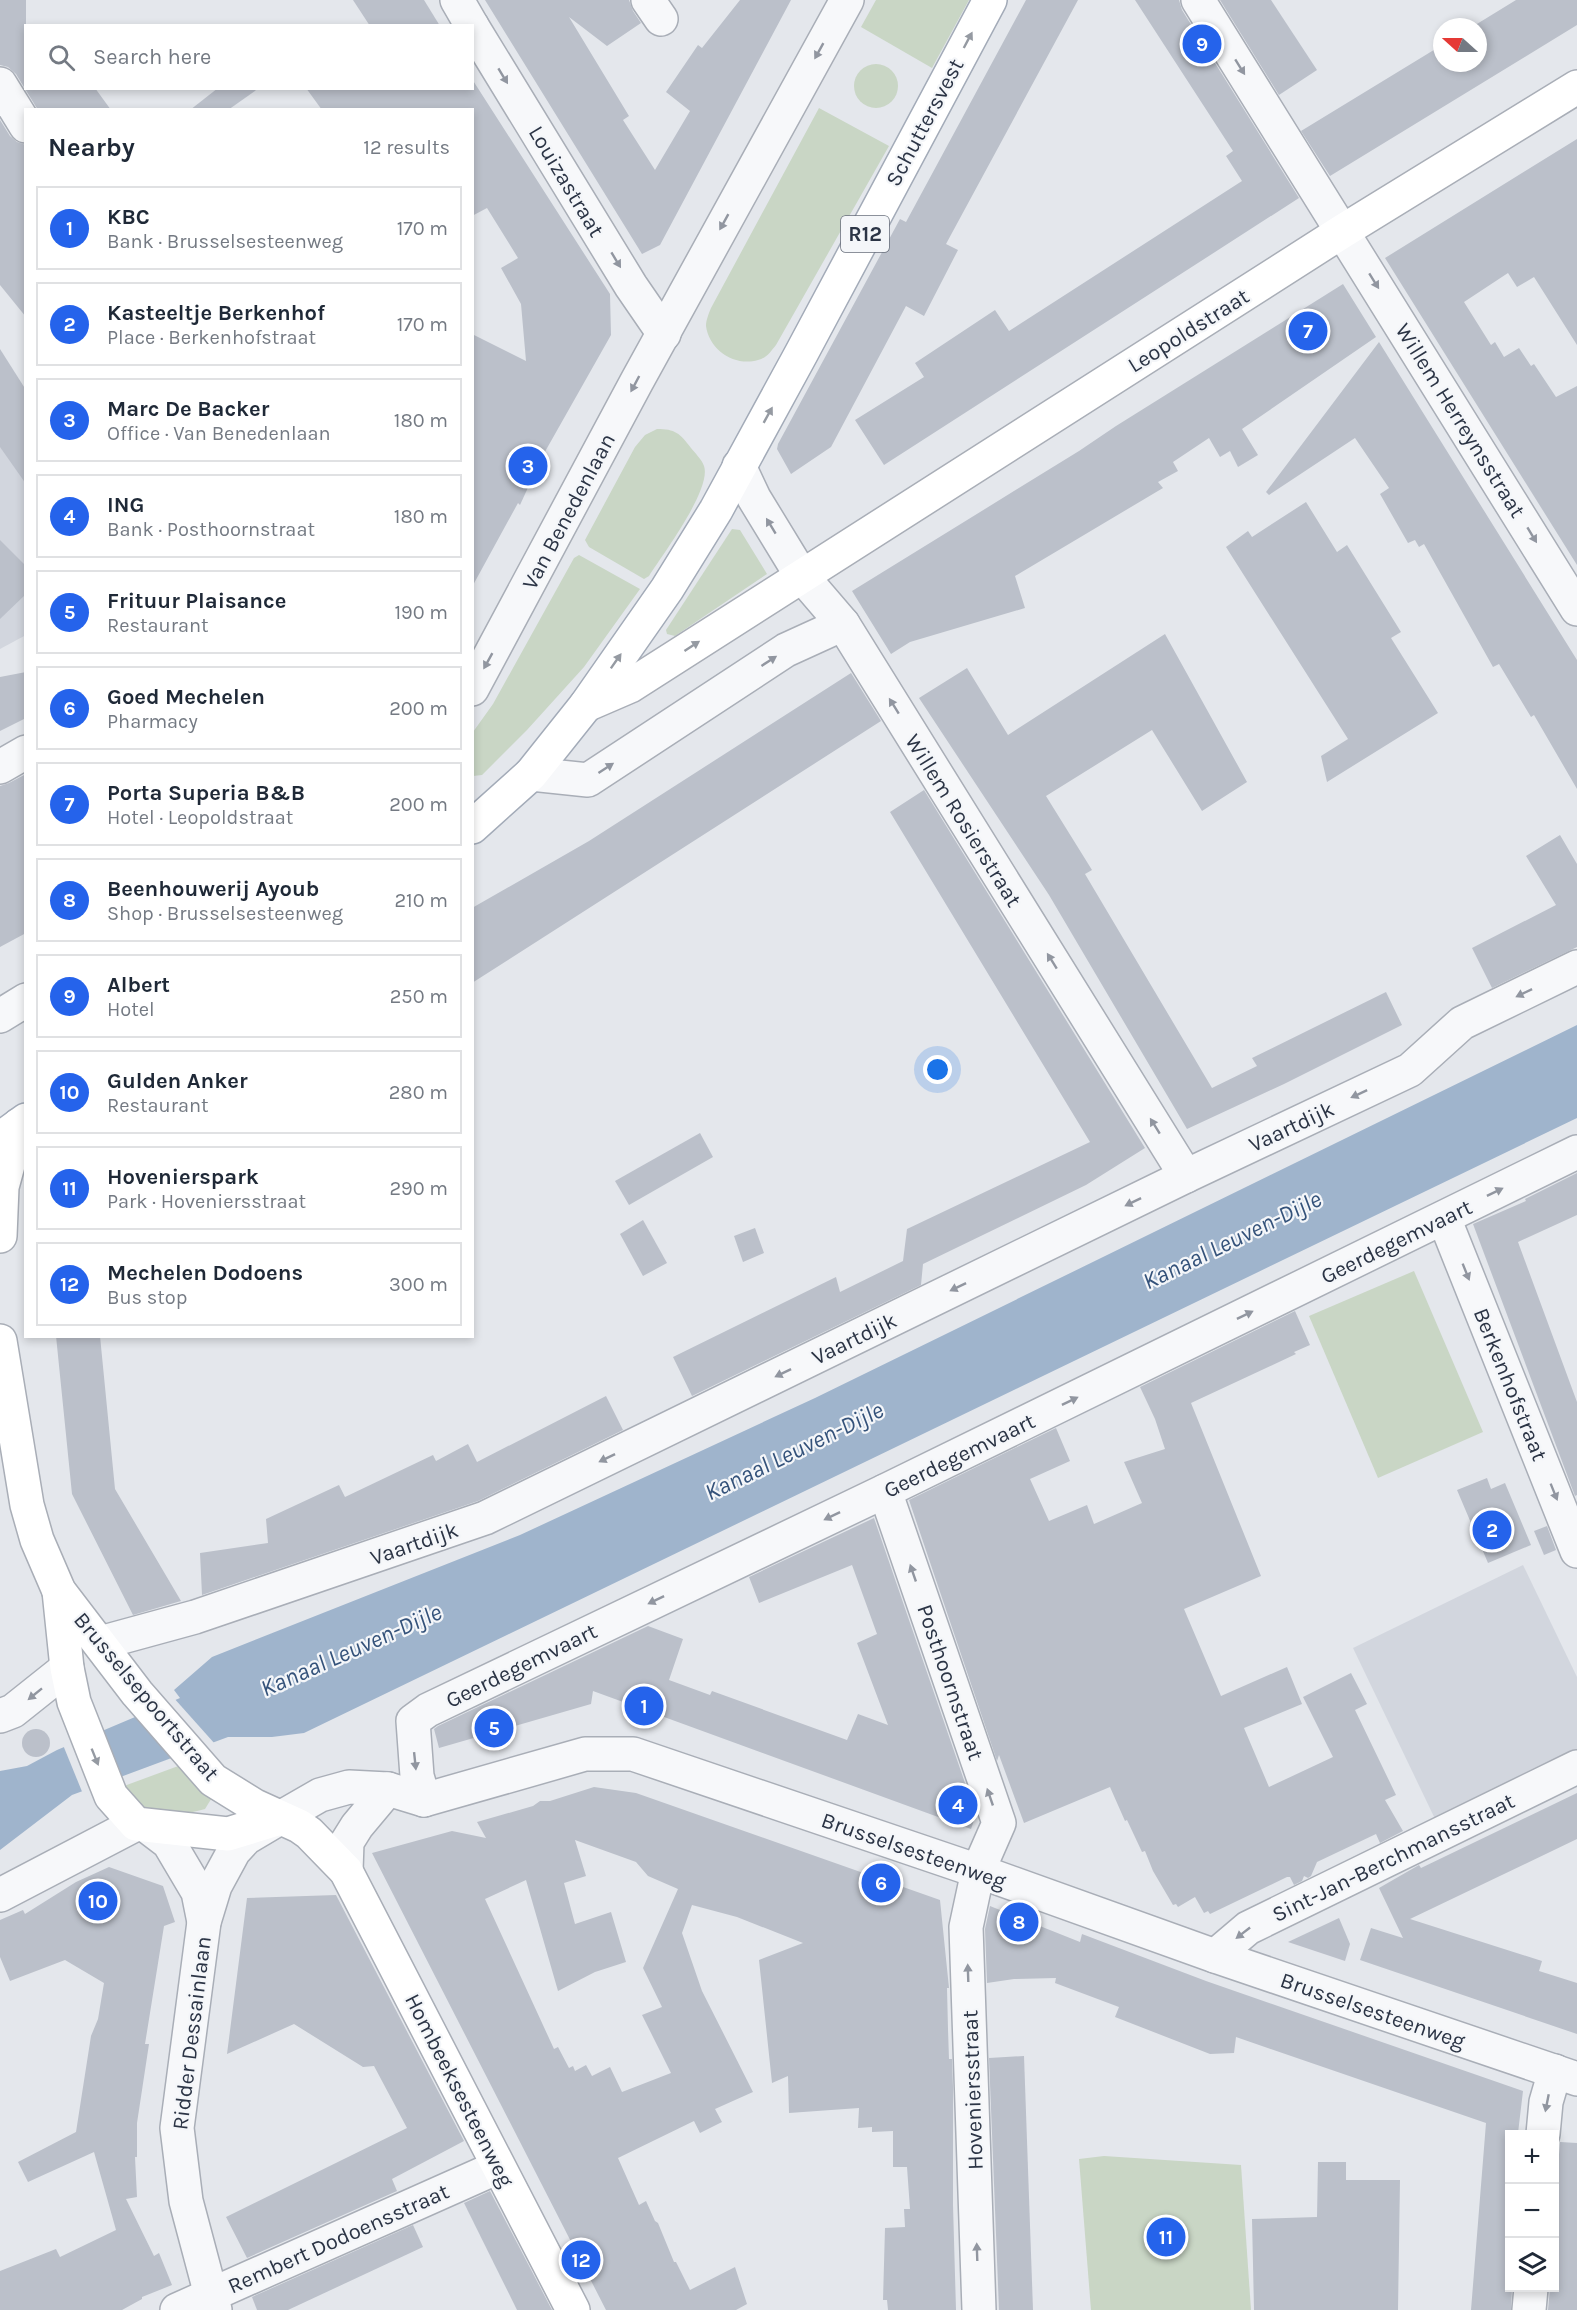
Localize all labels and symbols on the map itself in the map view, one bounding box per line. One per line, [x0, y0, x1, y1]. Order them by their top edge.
north arrow [1433, 18, 1487, 72]
pin: 9 [1182, 22, 1222, 66]
one-way arrow [963, 31, 973, 48]
one-way arrow [814, 43, 824, 60]
street label: Schuttersvest [880, 54, 969, 191]
one-way arrow [1234, 59, 1245, 75]
one-way arrow [498, 68, 508, 85]
street label: Louizastraat [523, 121, 609, 242]
one-way arrow [719, 214, 729, 231]
road number: R12 [841, 216, 889, 252]
one-way arrow [610, 252, 621, 269]
one-way arrow [1368, 273, 1379, 289]
street label: Leopoldstraat [1123, 283, 1254, 378]
pin: 7 [1288, 308, 1328, 354]
street label: Willem Herreynsstraat [1390, 319, 1531, 522]
one-way arrow [630, 376, 640, 393]
one-way arrow [763, 406, 773, 423]
street label: Van Benedenlaan [517, 429, 621, 594]
pin: 3 [508, 444, 548, 488]
one-way arrow [766, 517, 776, 534]
one-way arrow [1527, 527, 1538, 543]
one-way arrow [684, 641, 700, 652]
one-way arrow [483, 652, 493, 669]
one-way arrow [610, 653, 622, 669]
one-way arrow [761, 655, 777, 666]
one-way arrow [888, 698, 899, 714]
street label: Willem Rosierstraat [899, 729, 1027, 912]
one-way arrow [598, 762, 614, 773]
one-way arrow [1046, 953, 1057, 969]
one-way arrow [1516, 988, 1533, 998]
your location [923, 1055, 952, 1084]
one-way arrow [1351, 1089, 1368, 1098]
street label: Vaartdijk [1245, 1096, 1338, 1158]
one-way arrow [1149, 1118, 1160, 1134]
water label: Kanaal Leuven-Dijle [1138, 1185, 1326, 1295]
one-way arrow [1487, 1188, 1504, 1197]
street label: Geerdegemvaart [1317, 1194, 1476, 1290]
one-way arrow [1125, 1197, 1142, 1206]
one-way arrow [1462, 1263, 1471, 1281]
one-way arrow [949, 1283, 966, 1292]
street label: Berkenhofstraat [1468, 1304, 1553, 1465]
street label: Vaartdijk [808, 1307, 901, 1371]
one-way arrow [1236, 1311, 1253, 1320]
one-way arrow [774, 1368, 791, 1377]
water label: Kanaal Leuven-Dijle [700, 1396, 888, 1506]
one-way arrow [1061, 1396, 1078, 1405]
street label: Geerdegemvaart [880, 1408, 1039, 1504]
one-way arrow [599, 1454, 616, 1463]
one-way arrow [1550, 1483, 1559, 1501]
pin: 2 [1472, 1508, 1512, 1552]
one-way arrow [824, 1512, 841, 1521]
street label: Vaartdijk [367, 1517, 462, 1571]
one-way arrow [908, 1564, 918, 1582]
one-way arrow [648, 1596, 665, 1605]
water label: Kanaal Leuven-Dijle [256, 1598, 446, 1702]
street label: Posthoornstraat [911, 1601, 989, 1764]
street label: Brusselsepoortstraat [68, 1607, 224, 1786]
street label: Geerdegemvaart [442, 1618, 601, 1714]
pin: 1 [624, 1684, 664, 1728]
one-way arrow [27, 1687, 43, 1700]
pin: 5 [474, 1706, 514, 1750]
one-way arrow [90, 1748, 100, 1766]
one-way arrow [410, 1752, 420, 1771]
pin: 4 [938, 1782, 978, 1828]
one-way arrow [985, 1788, 995, 1806]
street label: Sint-Jan-Berchmansstraat [1268, 1788, 1519, 1928]
street label: Brusselsesteenweg [818, 1807, 1010, 1895]
pin: 6 [862, 1860, 900, 1906]
pin: 10 [78, 1878, 118, 1924]
pin: 8 [1000, 1900, 1038, 1944]
one-way arrow [1235, 1926, 1251, 1939]
street label: Ridder Dessainlaan [167, 1935, 217, 2132]
one-way arrow [963, 1963, 972, 1982]
street label: Brusselsesteenweg [1277, 1967, 1469, 2055]
street label: Hombeeksesteenweg [399, 1989, 519, 2192]
street label: Hoveniersstraat [957, 2010, 989, 2170]
one-way arrow [1542, 2093, 1551, 2112]
street label: Rembert Dodoensstraat [224, 2178, 453, 2299]
pin: 11 [1146, 2214, 1186, 2260]
pin: 12 [562, 2238, 600, 2282]
one-way arrow [972, 2242, 982, 2261]

